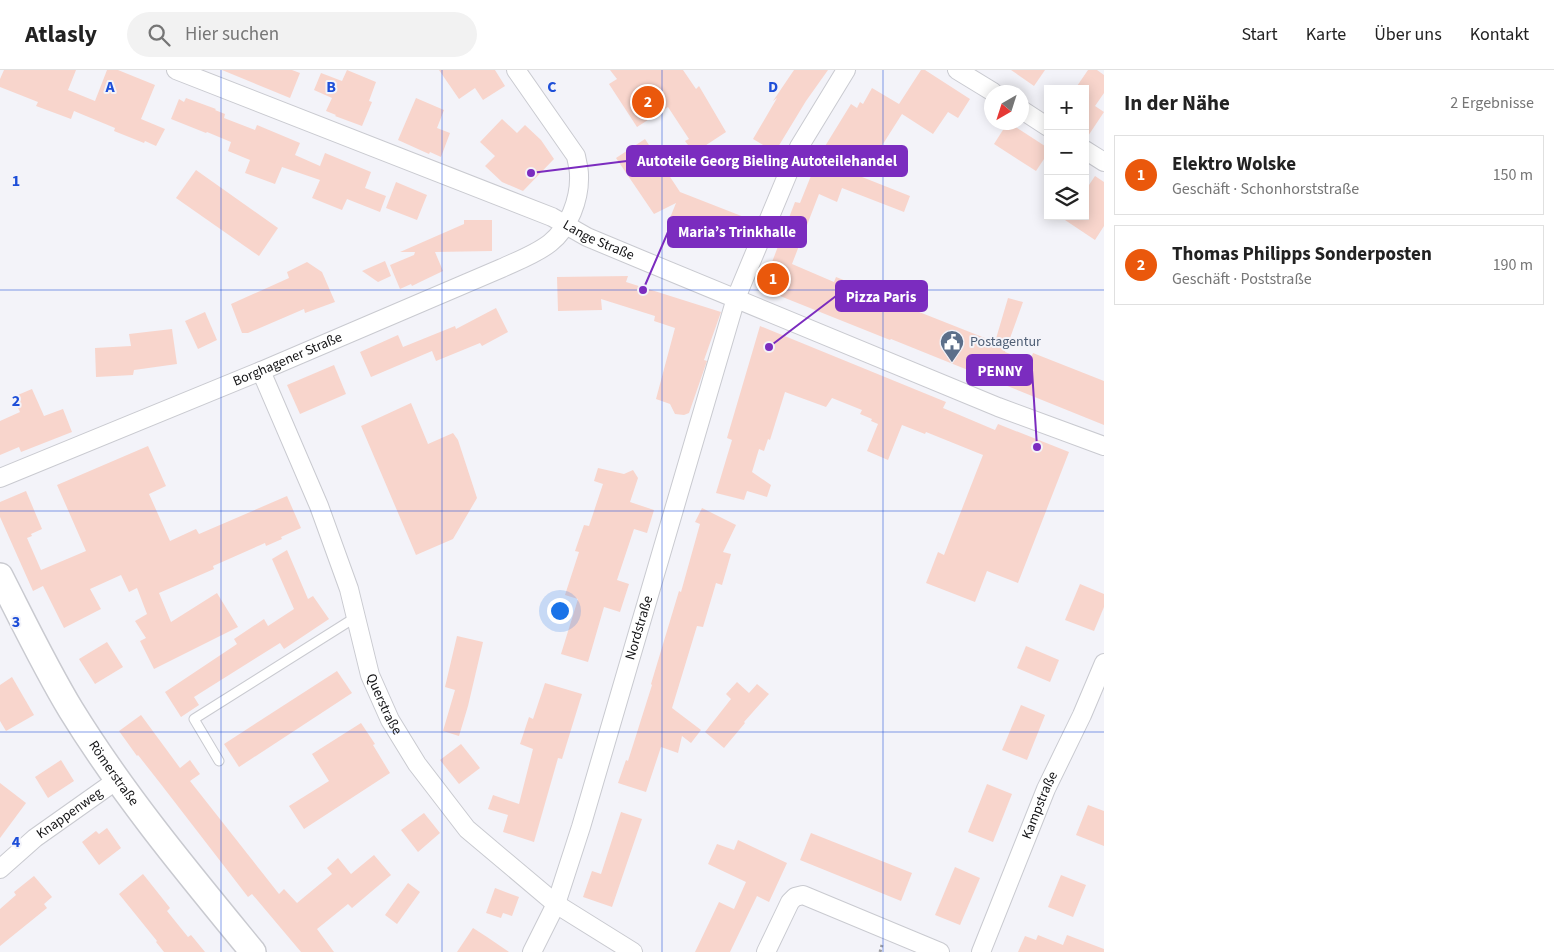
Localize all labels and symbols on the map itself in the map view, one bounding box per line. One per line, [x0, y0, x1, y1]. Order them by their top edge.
text: A [104, 76, 115, 98]
text: B [326, 76, 336, 98]
text: C [547, 76, 557, 98]
text: D [768, 76, 778, 98]
pin: 2 [632, 83, 664, 121]
north arrow [984, 85, 1029, 130]
callout: Autoteile Georg Bieling Autoteilehandel [627, 146, 907, 176]
text: Autoteile Georg Bieling Autoteilehandel [636, 151, 898, 172]
text: 1 [12, 170, 20, 192]
street label: Lange Straße [559, 215, 637, 266]
callout: Maria’s Trinkhalle [668, 217, 806, 247]
text: Maria’s Trinkhalle [678, 222, 796, 243]
pin: 1 [757, 260, 789, 298]
callout: Pizza Paris [836, 281, 927, 311]
text: Pizza Paris [846, 287, 917, 308]
street label: Borghagener Straße [230, 327, 345, 391]
public building icon: Postagentur [939, 329, 965, 363]
place label: Postagentur [970, 332, 1041, 352]
callout: PENNY [967, 355, 1032, 385]
text: PENNY [978, 361, 1023, 382]
text: 2 [12, 390, 20, 412]
street label: Nordstraße [620, 593, 658, 663]
your location [547, 598, 573, 624]
text: 3 [12, 611, 20, 633]
street label: Querstraße [361, 670, 407, 739]
street label: Römerstraße [83, 737, 143, 810]
street label: Kampstraße [1017, 768, 1063, 842]
street label: Knappenweg [32, 783, 107, 844]
text: 4 [12, 831, 21, 853]

